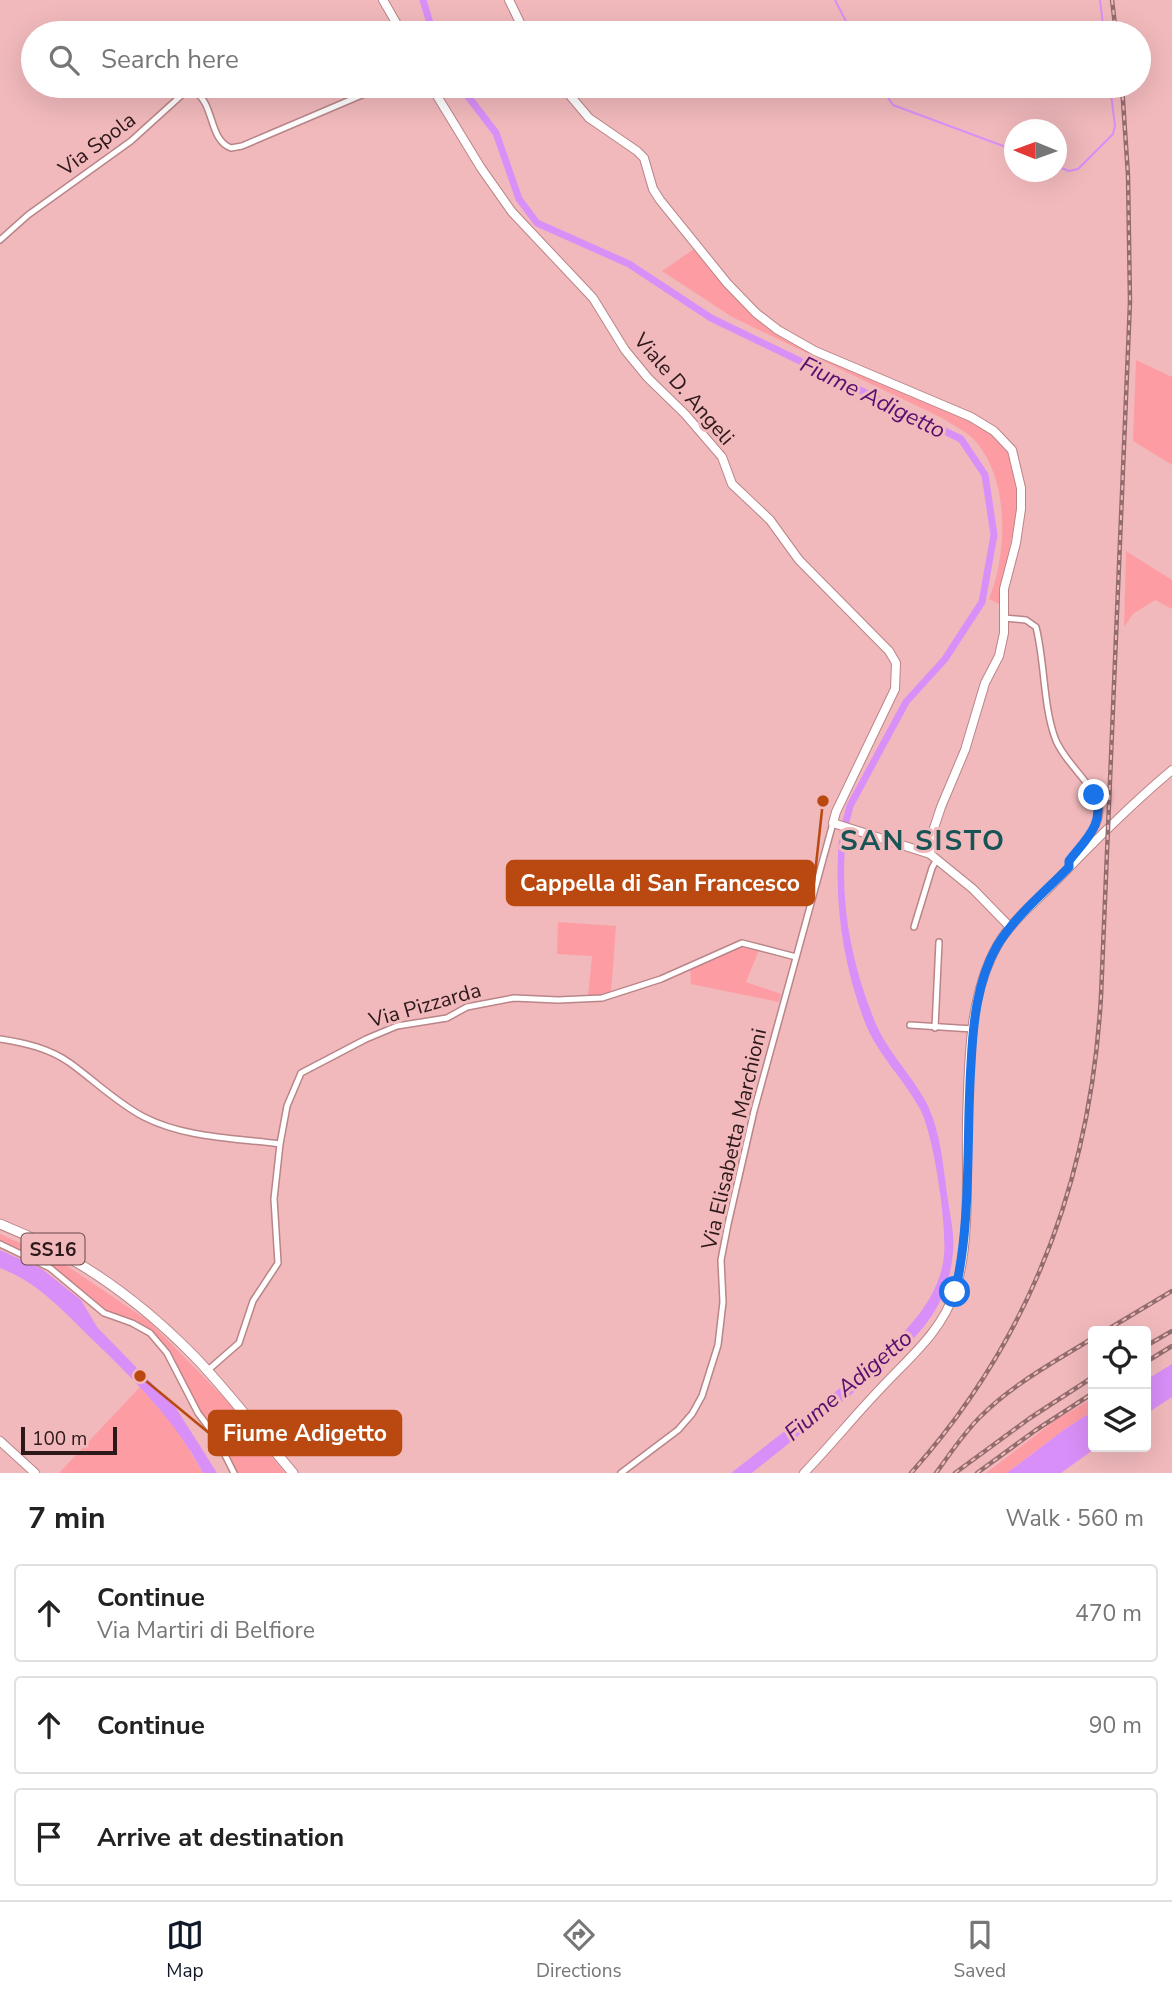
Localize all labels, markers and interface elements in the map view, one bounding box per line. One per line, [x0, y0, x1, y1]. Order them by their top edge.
search box [21, 21, 1151, 98]
icon: search [45, 41, 83, 79]
text: Search here [101, 42, 239, 77]
street label: Via Spola [52, 106, 141, 183]
north arrow [1004, 119, 1067, 182]
street label: Viale D. Angeli [627, 326, 740, 451]
water label: Fiume Adigetto [795, 349, 951, 446]
route end [1078, 779, 1109, 810]
district label: SAN SISTO [840, 822, 1006, 860]
callout: Cappella di San Francesco [507, 861, 814, 905]
text: Cappella di San Francesco [520, 868, 800, 899]
street label: Via Pizzarda [365, 976, 484, 1035]
street label: Via Elisabetta Marchioni [695, 1026, 773, 1253]
road number: SS16 [22, 1233, 84, 1264]
route start [939, 1276, 970, 1307]
water label: Fiume Adigetto [778, 1323, 919, 1448]
map controls [1088, 1326, 1151, 1452]
button: locate [1088, 1326, 1151, 1389]
button: layers [1088, 1389, 1151, 1452]
callout: Fiume Adigetto [209, 1411, 401, 1455]
text: Fiume Adigetto [223, 1418, 387, 1449]
scale bar [21, 1424, 117, 1456]
text: 100 m [32, 1426, 87, 1452]
text: 7 min [28, 1498, 106, 1539]
text: Walk · 560 m [1005, 1503, 1144, 1534]
text: Continue [97, 1580, 205, 1615]
icon: ahead [30, 1594, 68, 1632]
text: 470 m [1075, 1598, 1142, 1629]
text: Via Martiri di Belfiore [97, 1615, 315, 1646]
icon: ahead [30, 1706, 68, 1744]
text: Continue [97, 1708, 205, 1743]
text: 90 m [1089, 1710, 1142, 1741]
icon: arrive [30, 1818, 68, 1856]
text: Arrive at destination [97, 1820, 344, 1855]
tab: Map [166, 1916, 204, 1984]
tab: Directions [536, 1916, 622, 1984]
tab: Saved [954, 1916, 1006, 1984]

